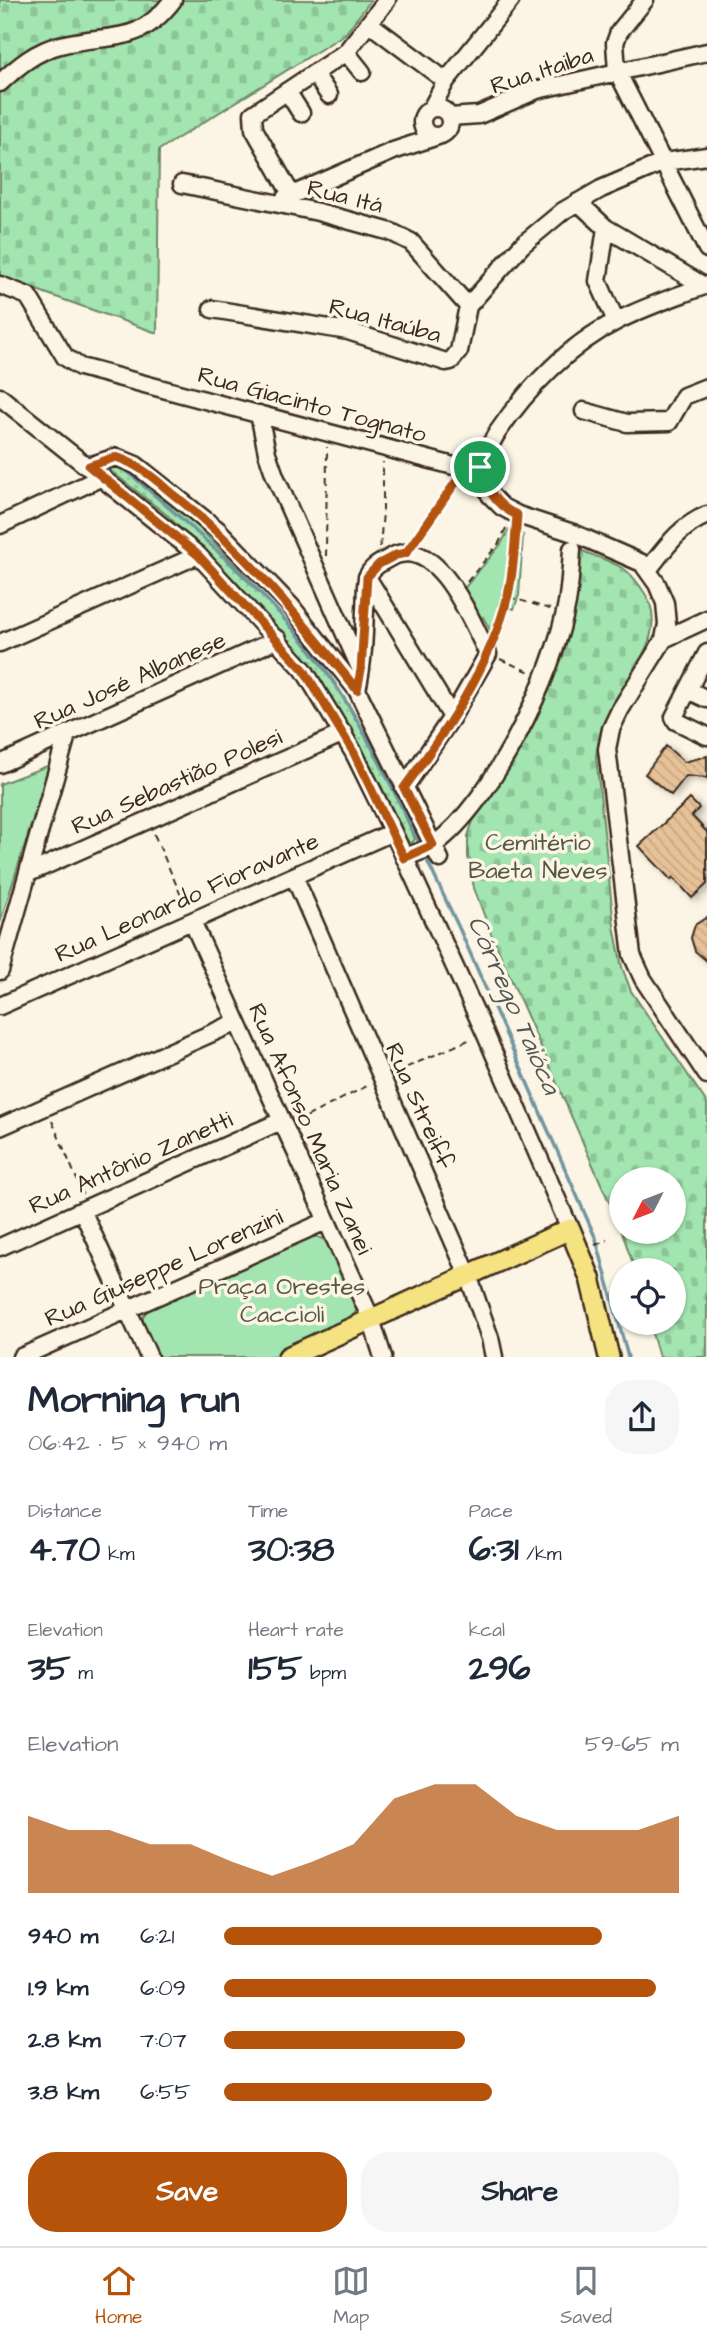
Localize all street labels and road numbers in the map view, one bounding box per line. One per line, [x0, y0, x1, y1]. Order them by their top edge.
street label: Rua Itaiba [486, 38, 598, 104]
street label: Rua Itá [304, 171, 386, 223]
street label: Rua Itaúba [325, 290, 445, 352]
street label: Rua Giacinto Tognato [194, 358, 431, 453]
street label: Rua José Albanese [29, 623, 231, 739]
street label: Rua Sebastião Polesi [66, 720, 288, 844]
street label: Rua Leonardo Fioravante [50, 824, 324, 972]
street label: Rua Afonso Maria Zanei [239, 998, 381, 1260]
street label: Rua Streiff [376, 1038, 462, 1175]
street label: Rua Antônio Zanetti [24, 1103, 239, 1223]
street label: Rua Giuseppe Lorenzini [40, 1200, 289, 1336]

